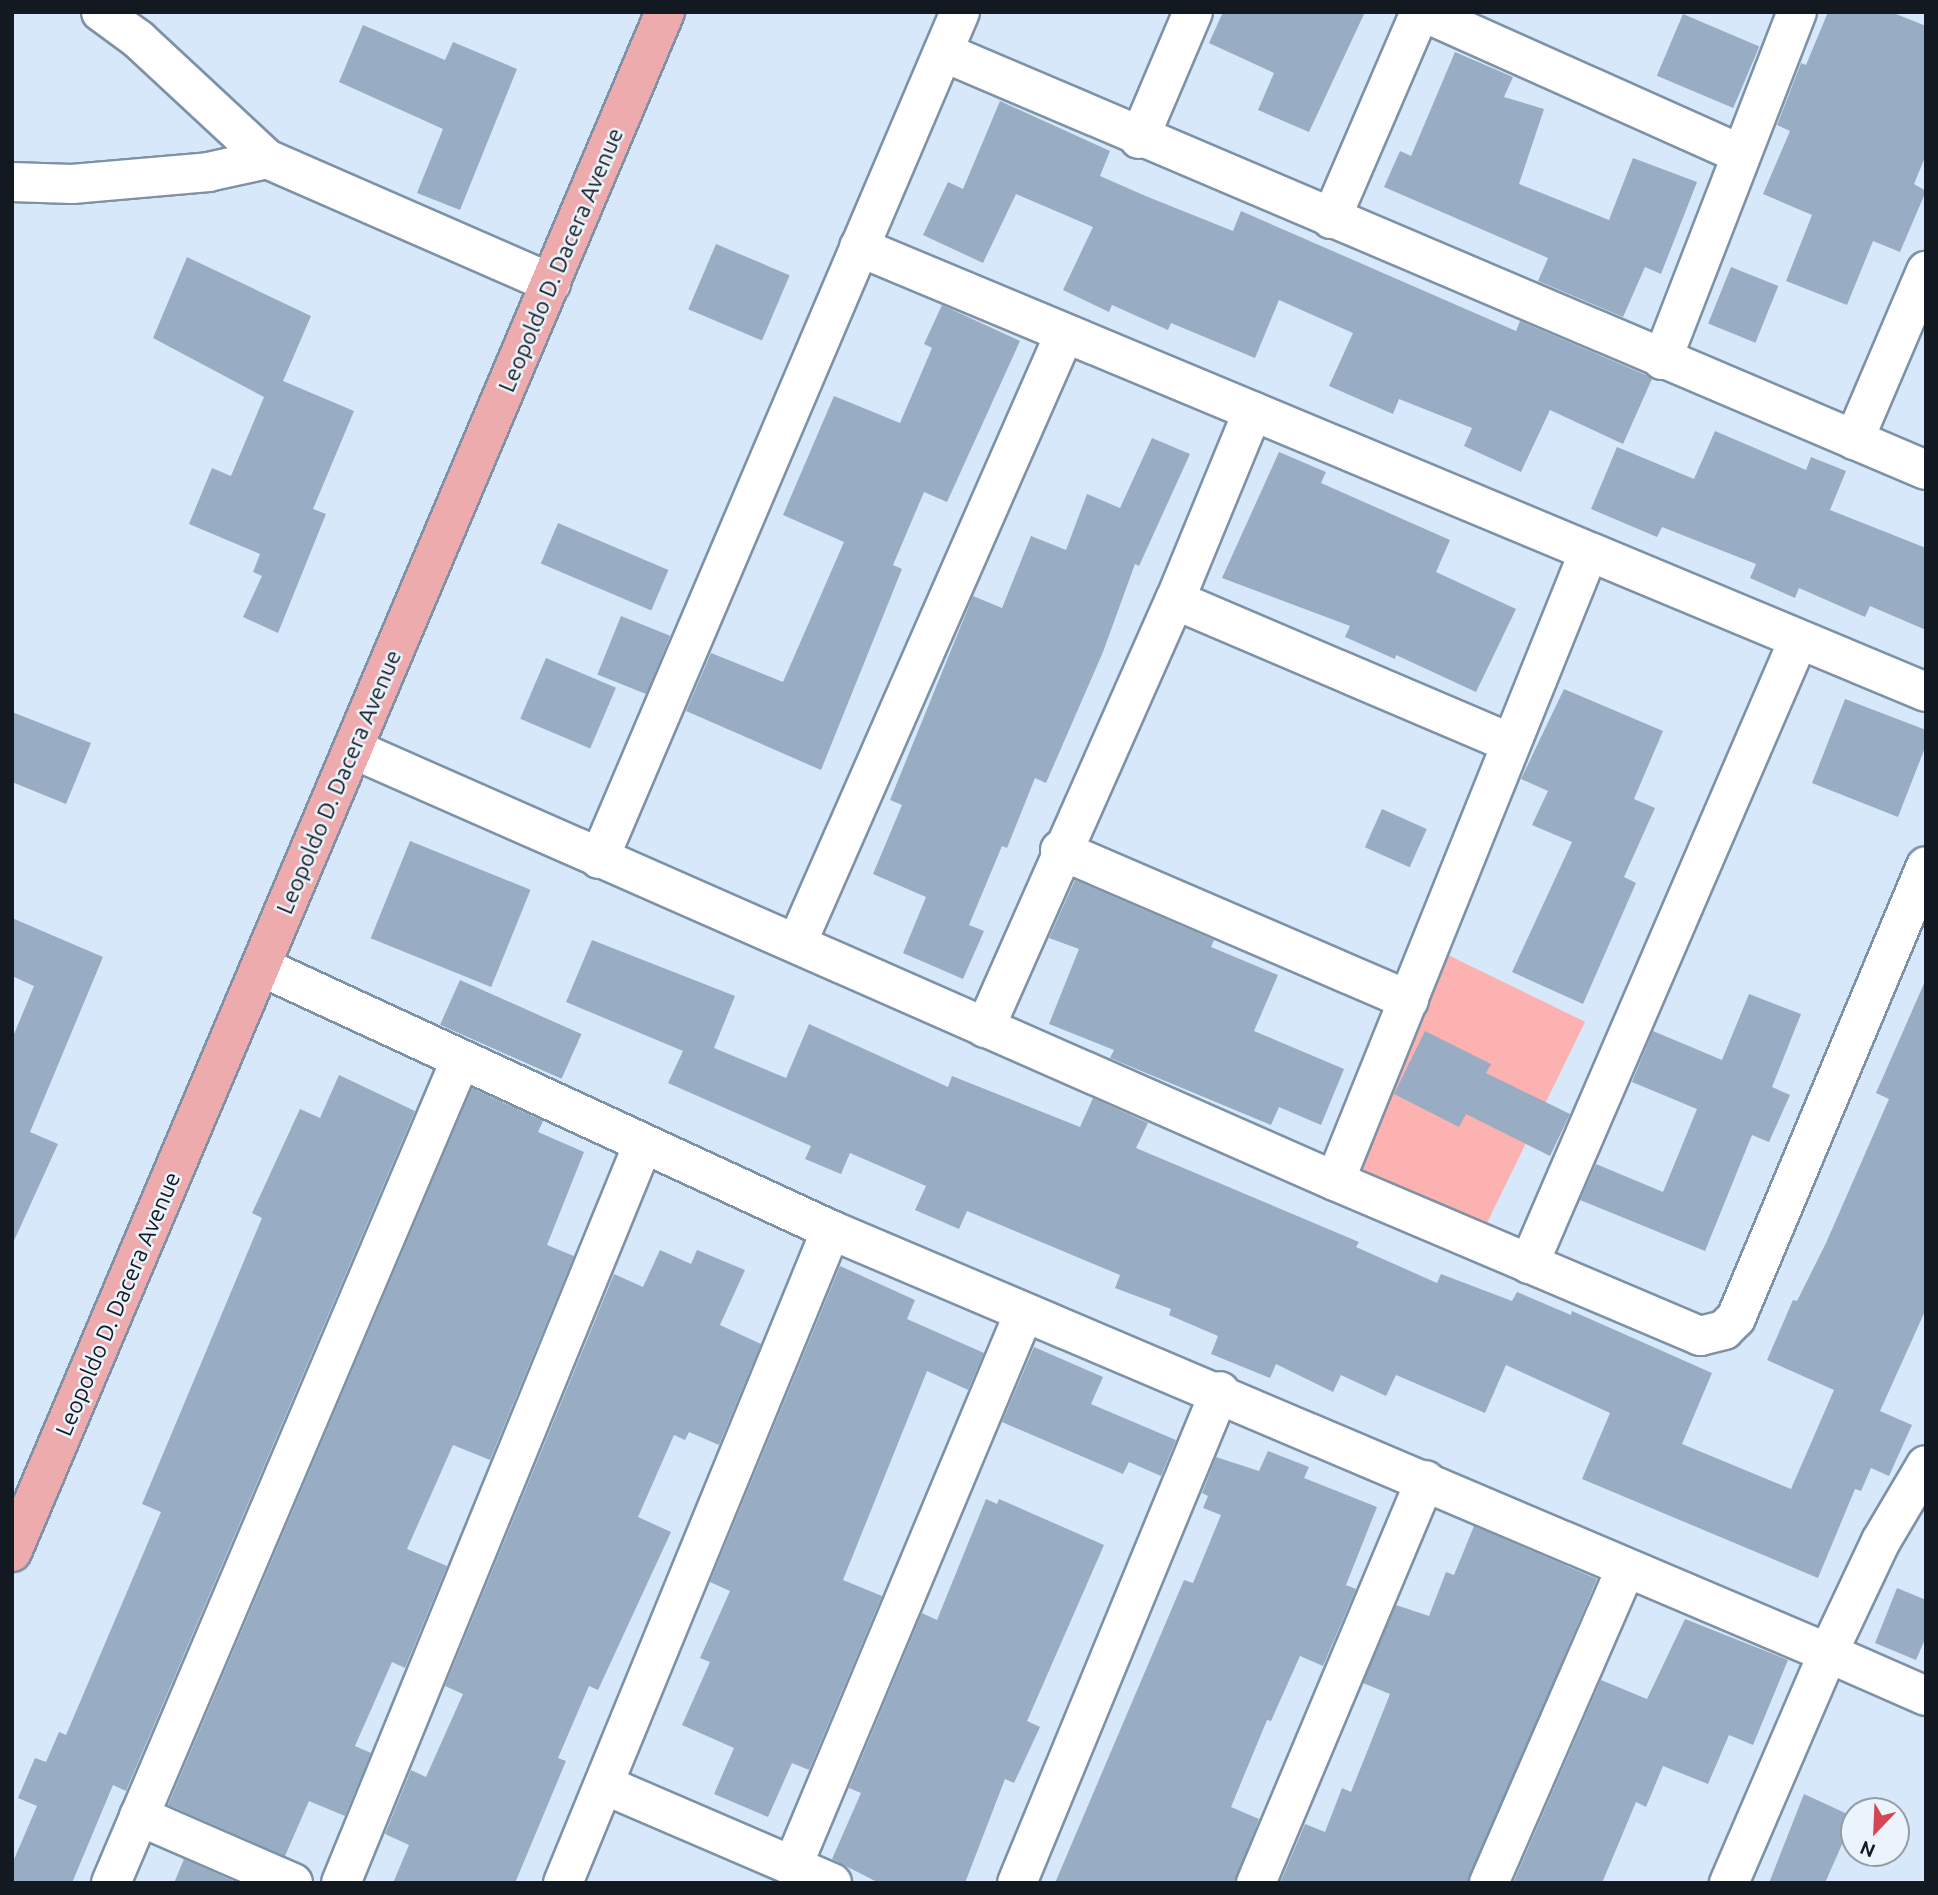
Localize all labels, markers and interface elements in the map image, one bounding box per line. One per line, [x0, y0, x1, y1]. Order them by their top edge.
street label: Leopoldo D. Dacera Avenue [493, 124, 629, 396]
street label: Leopoldo D. Dacera Avenue [271, 646, 407, 918]
street label: Leopoldo D. Dacera Avenue [50, 1168, 186, 1440]
north arrow [1840, 1797, 1910, 1867]
text: N [1857, 1837, 1878, 1862]

